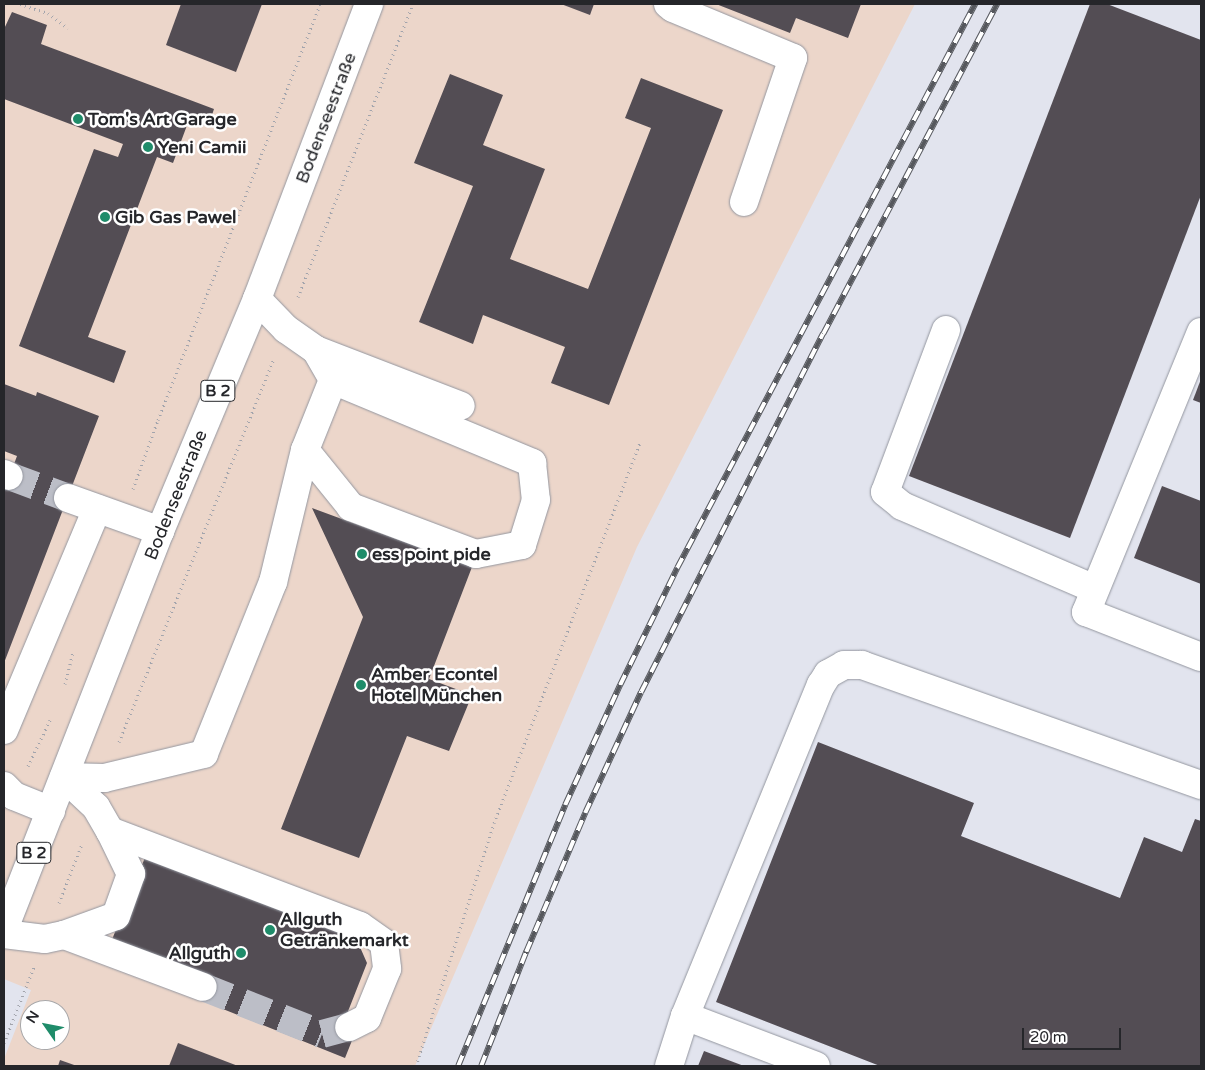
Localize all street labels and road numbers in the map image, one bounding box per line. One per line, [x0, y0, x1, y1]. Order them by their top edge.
street label: Bodenseestraße [291, 50, 361, 186]
road number: B 2 [199, 378, 237, 404]
street label: Bodenseestraße [140, 427, 212, 563]
road number: B 2 [15, 840, 53, 866]

